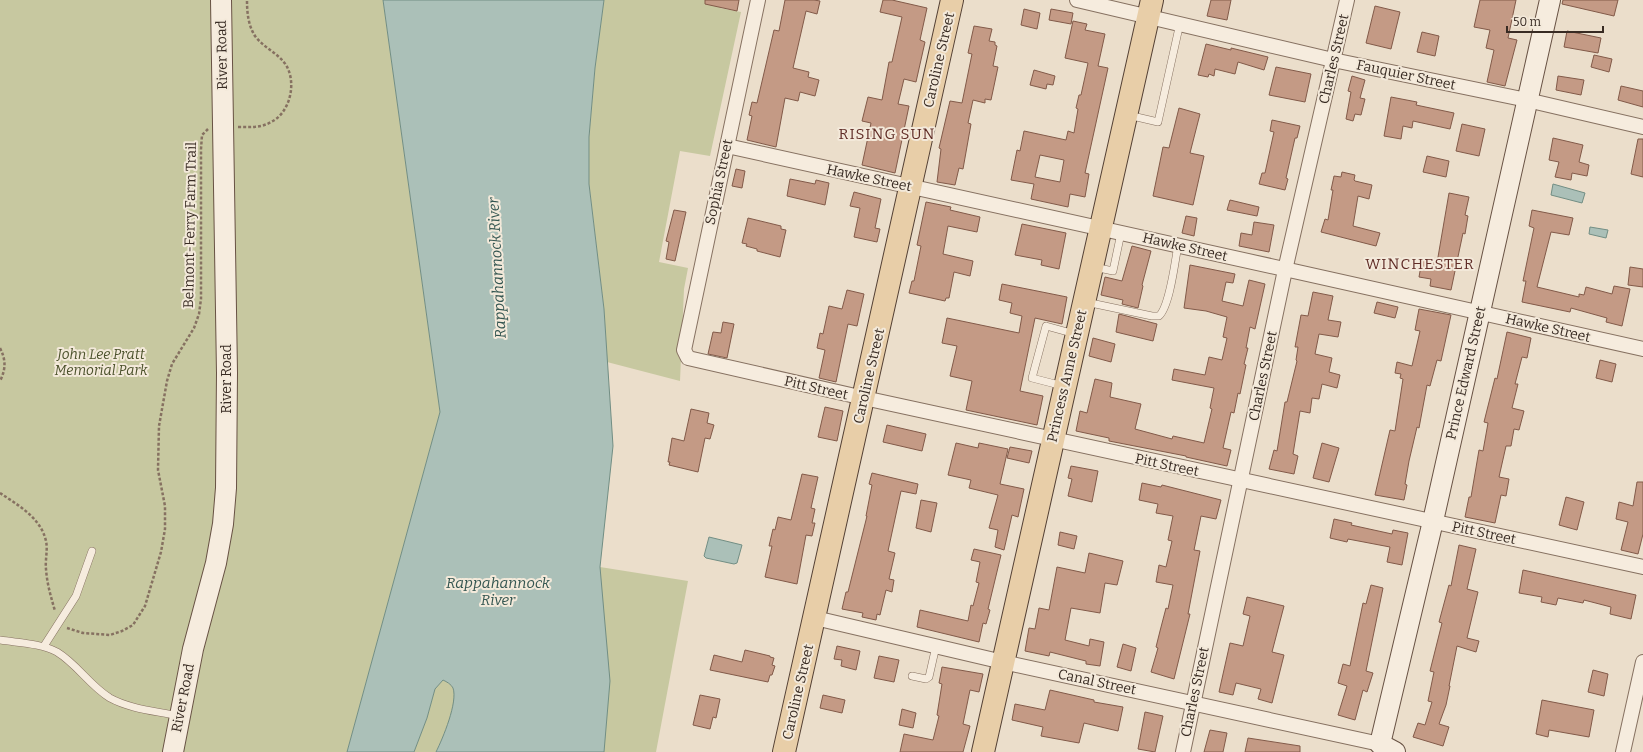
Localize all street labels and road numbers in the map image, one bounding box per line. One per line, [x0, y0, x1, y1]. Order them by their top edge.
street label: Caroline Street [920, 11, 958, 109]
street label: Charles Street [1315, 12, 1353, 106]
street label: River Road [213, 20, 231, 90]
street label: Fauquier Street [1355, 56, 1457, 94]
street label: Sophia Street [702, 138, 736, 226]
street label: Belmont-Ferry Farm Trail [180, 142, 200, 308]
street label: Hawke Street [825, 161, 913, 195]
street label: Hawke Street [1141, 229, 1229, 265]
street label: Prince Edward Street [1442, 305, 1490, 441]
street label: Princess Anne Street [1043, 308, 1091, 444]
street label: Hawke Street [1504, 310, 1592, 346]
street label: Caroline Street [850, 327, 888, 425]
street label: Charles Street [1245, 329, 1281, 423]
street label: River Road [218, 344, 235, 414]
street label: Pitt Street [782, 372, 850, 404]
street label: Pitt Street [1134, 450, 1200, 480]
street label: Pitt Street [1451, 518, 1517, 548]
street label: Caroline Street [779, 643, 817, 741]
street label: Charles Street [1177, 645, 1213, 739]
street label: River Road [168, 662, 198, 734]
street label: Canal Street [1056, 665, 1138, 699]

